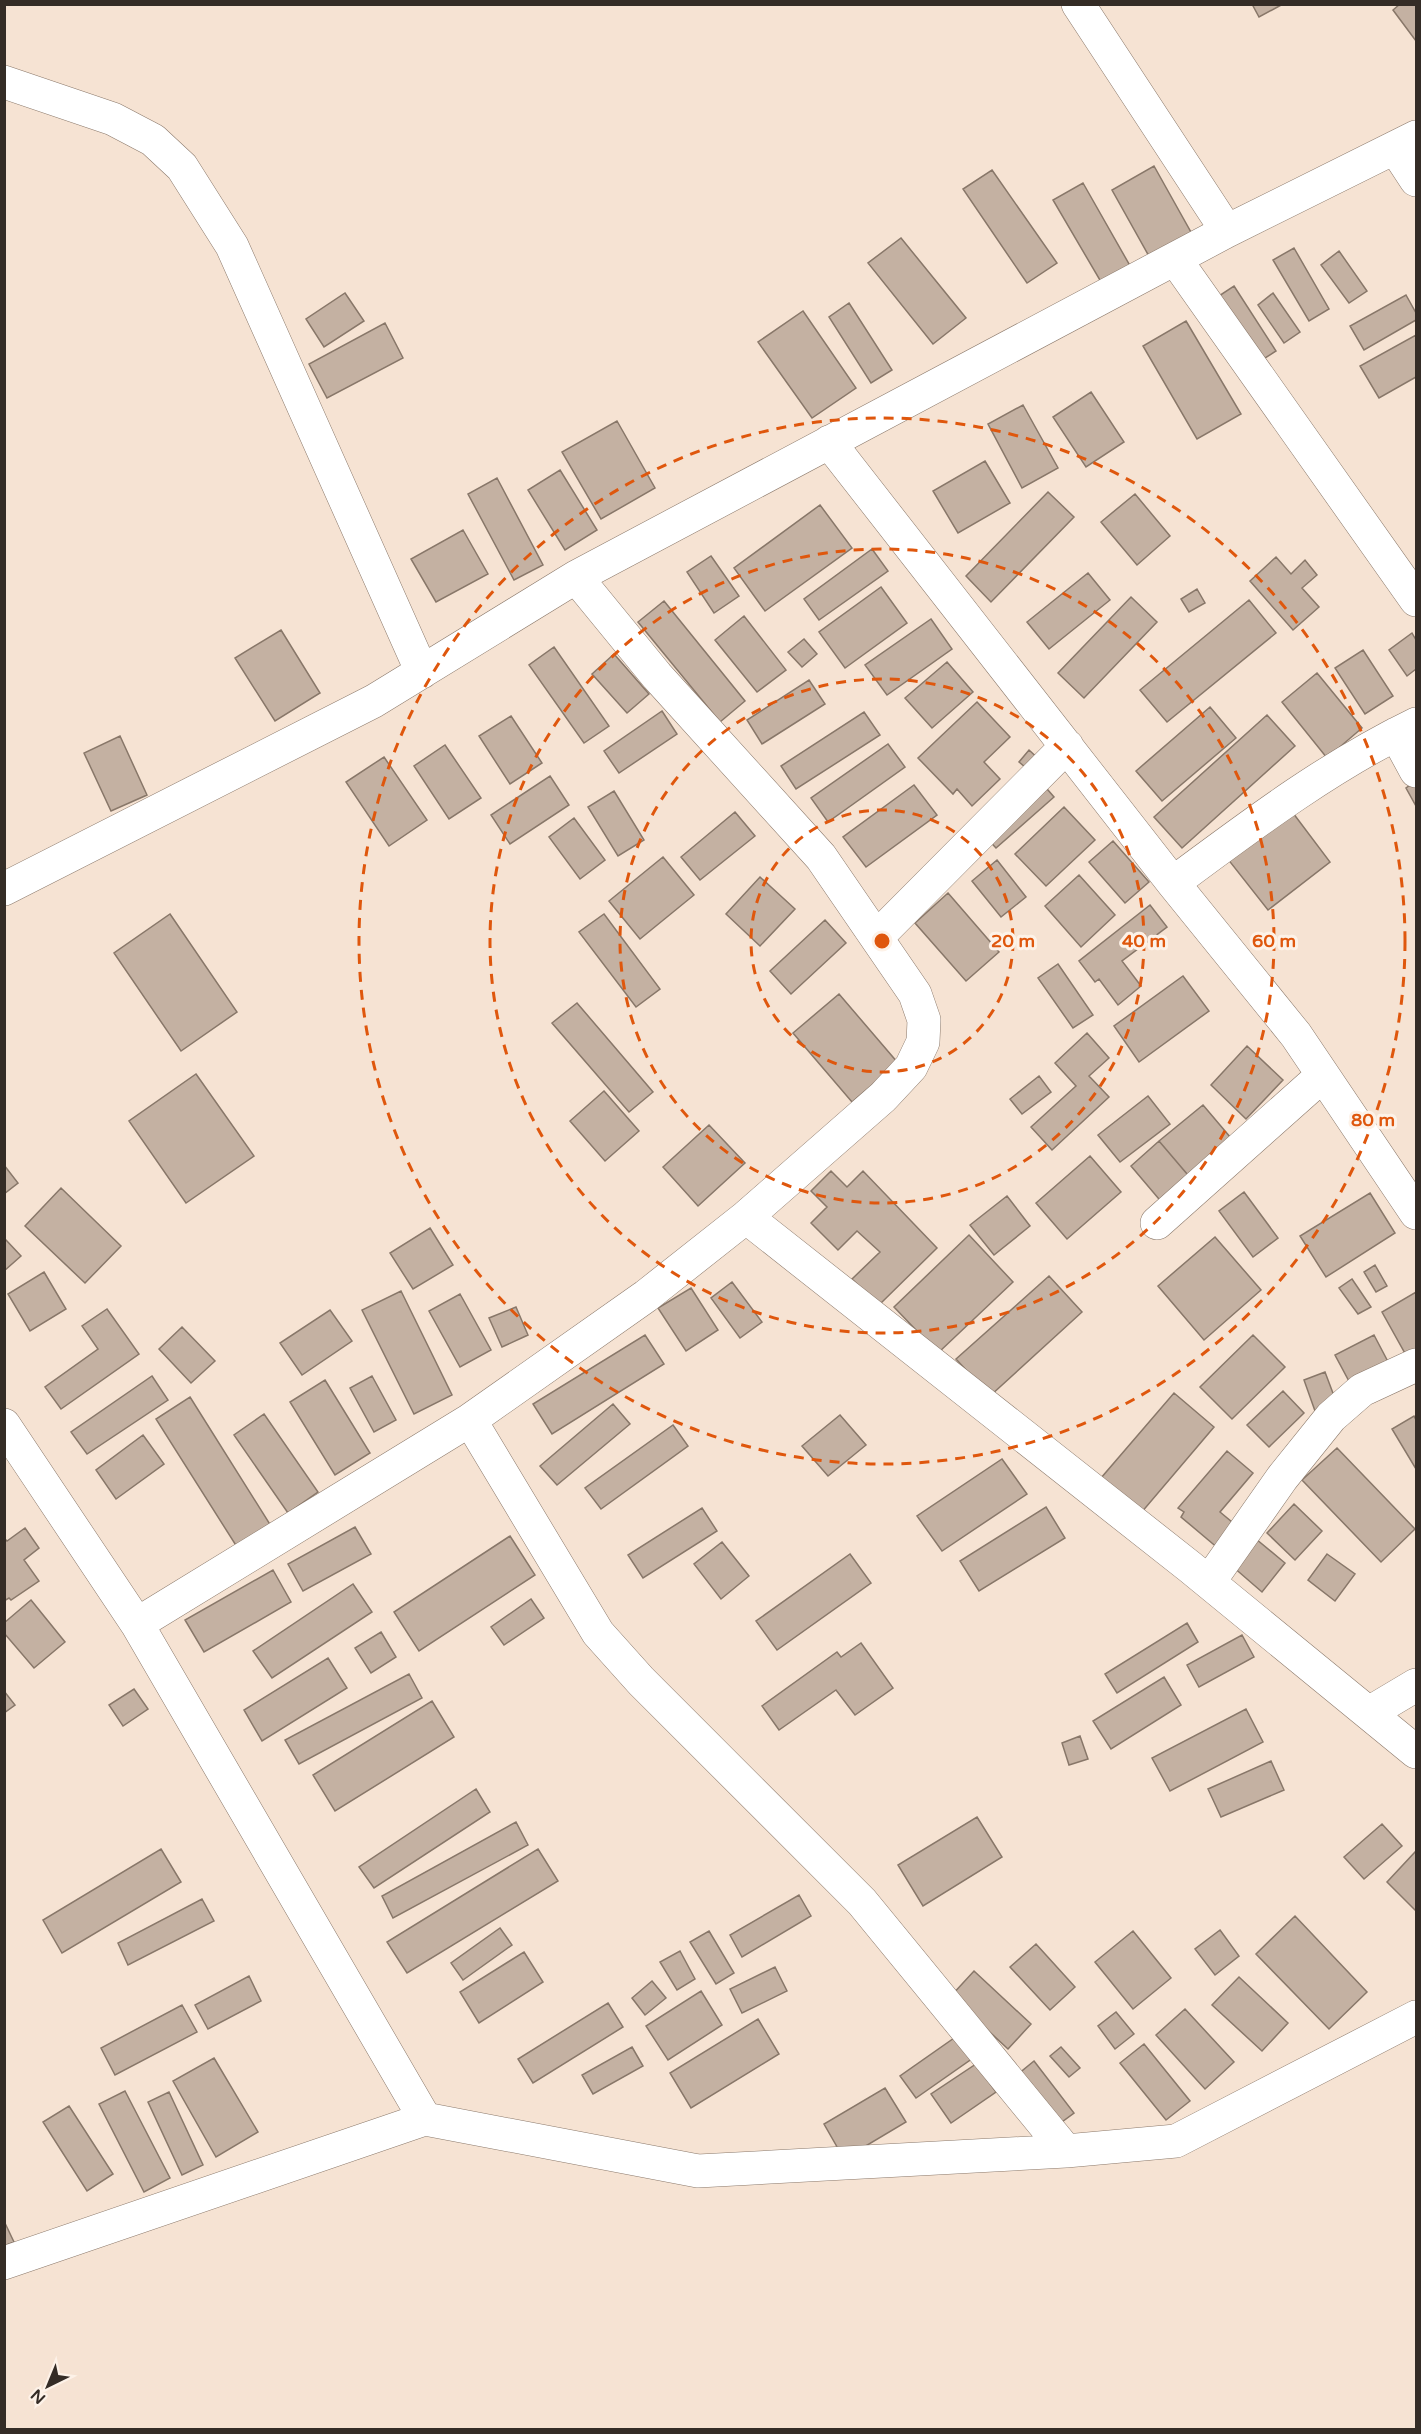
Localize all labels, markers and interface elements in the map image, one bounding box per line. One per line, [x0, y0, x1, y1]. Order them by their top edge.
text: 20 m [991, 930, 1035, 952]
text: 40 m [1122, 930, 1166, 952]
text: 60 m [1252, 930, 1296, 952]
centre of rings [872, 931, 892, 951]
text: 80 m [1351, 1109, 1395, 1131]
north arrow [18, 2356, 78, 2416]
text: N [27, 2385, 50, 2408]

